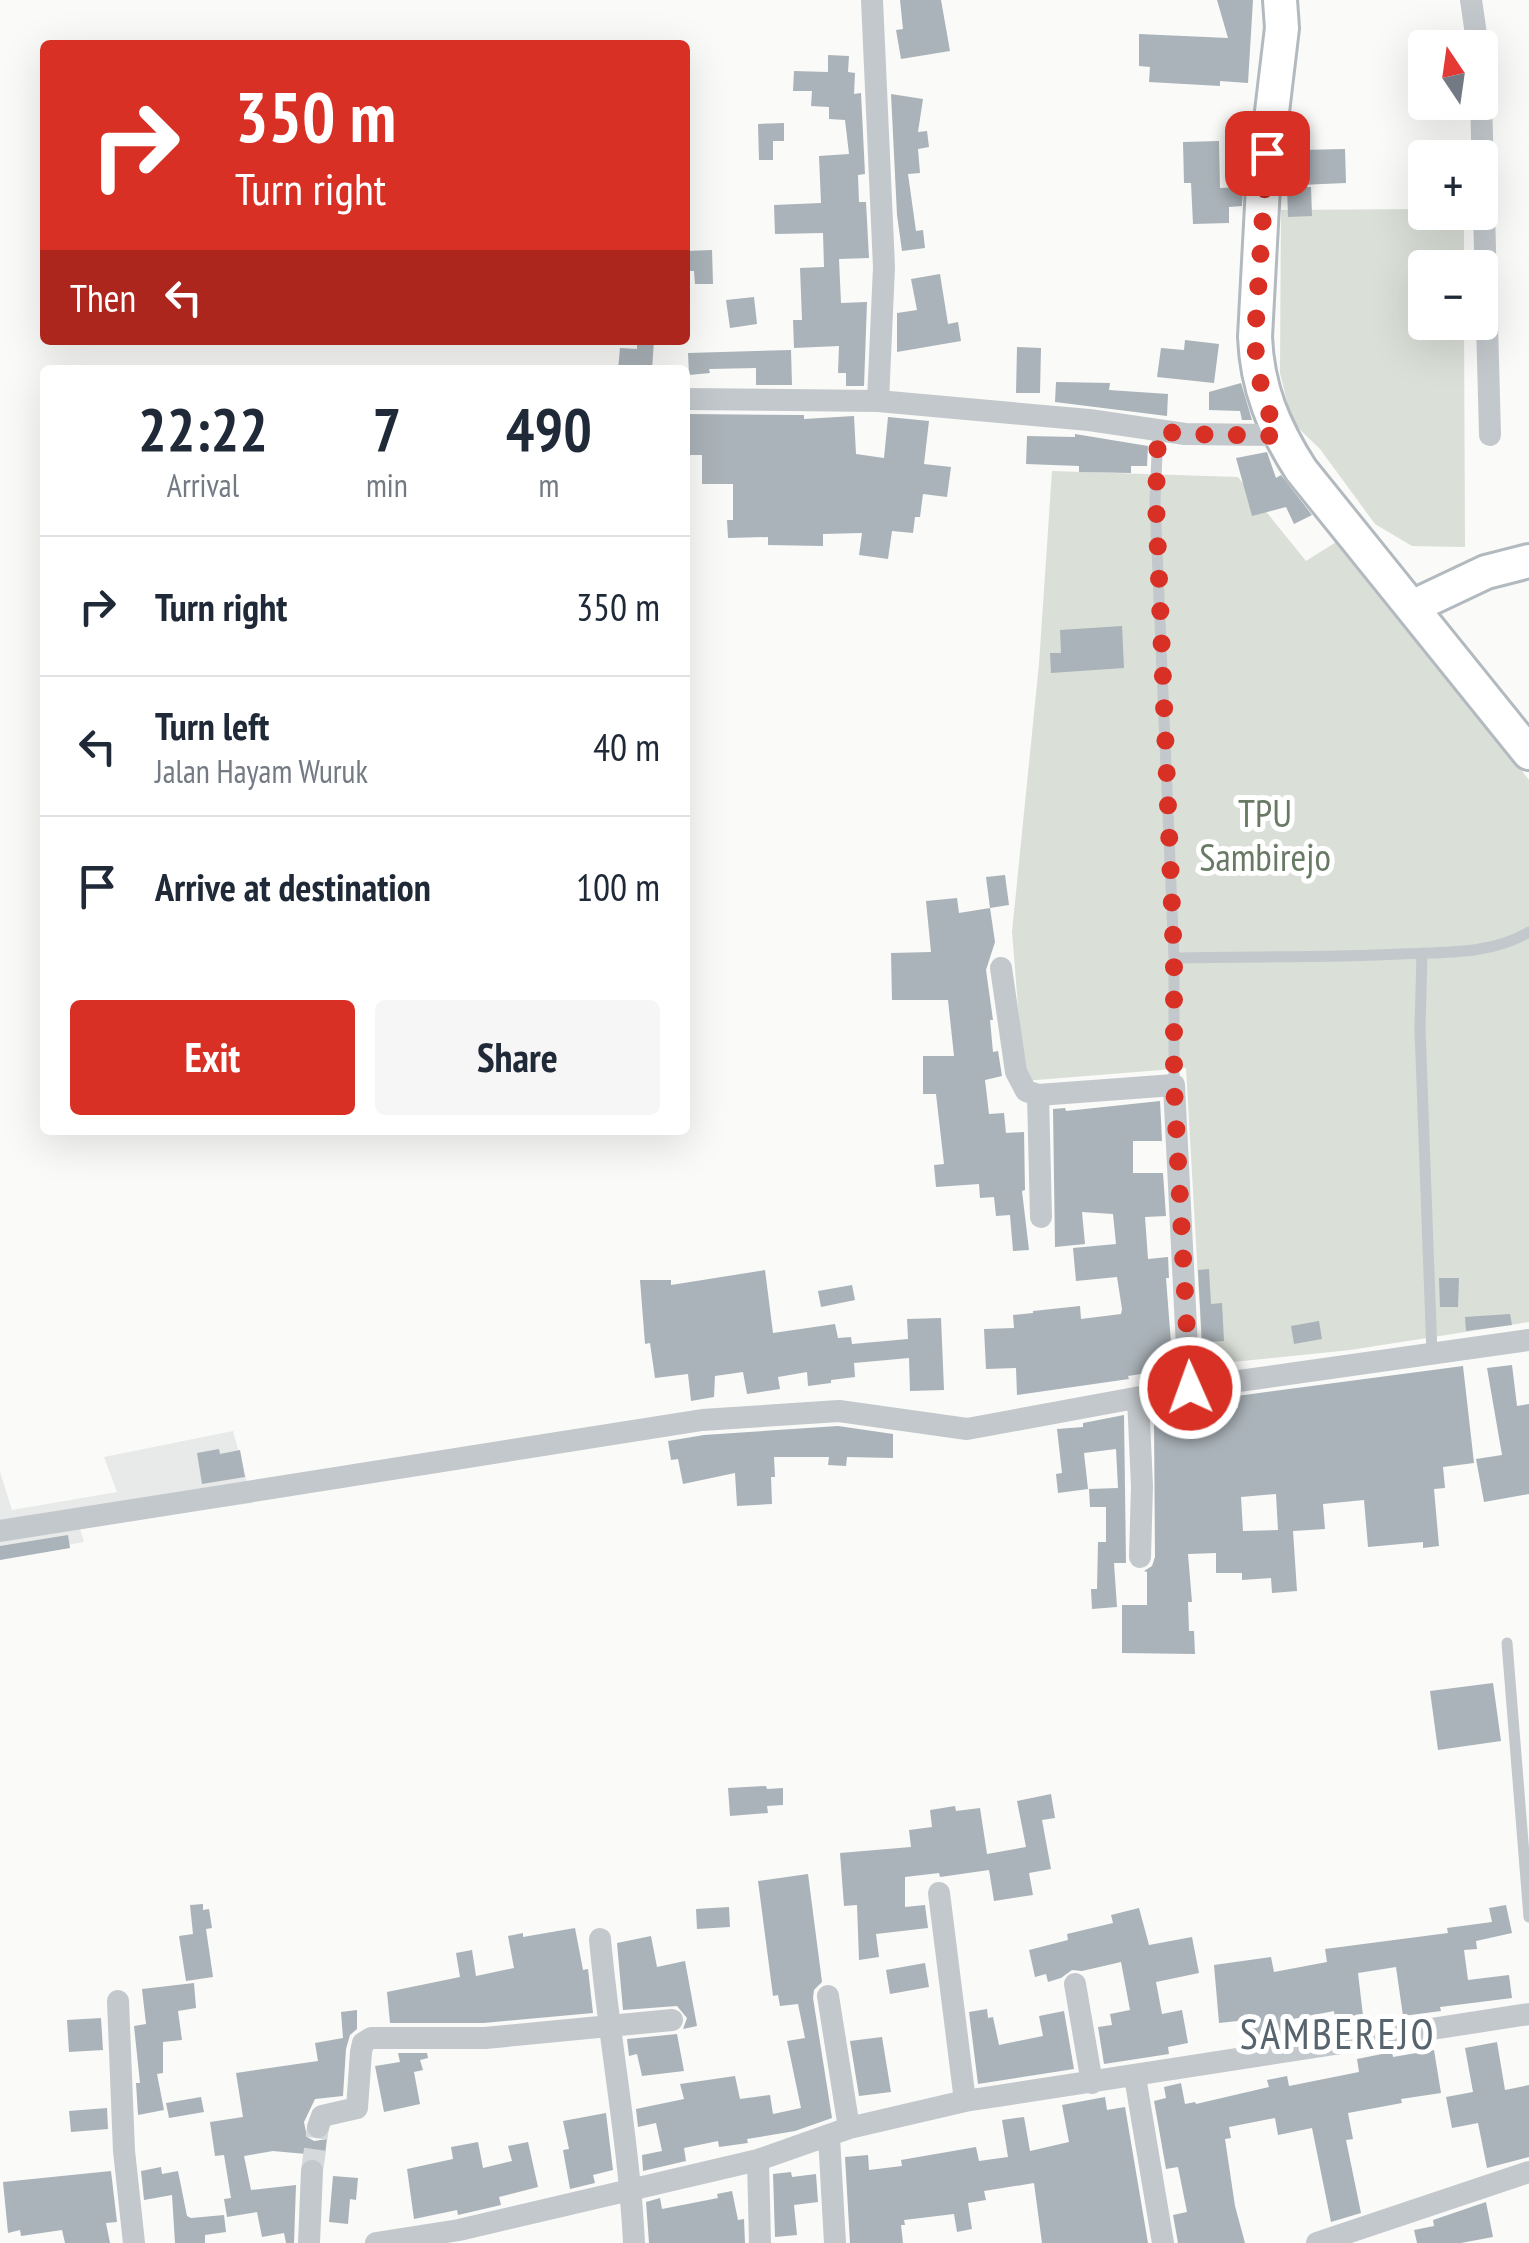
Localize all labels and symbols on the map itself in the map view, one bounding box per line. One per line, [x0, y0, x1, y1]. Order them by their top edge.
north arrow [1408, 30, 1498, 120]
pin [1225, 111, 1310, 196]
park label: TPU Sambirejo [1199, 788, 1331, 881]
position arrow [1138, 1336, 1242, 1440]
district label: SAMBEREJO [1240, 2006, 1436, 2061]

